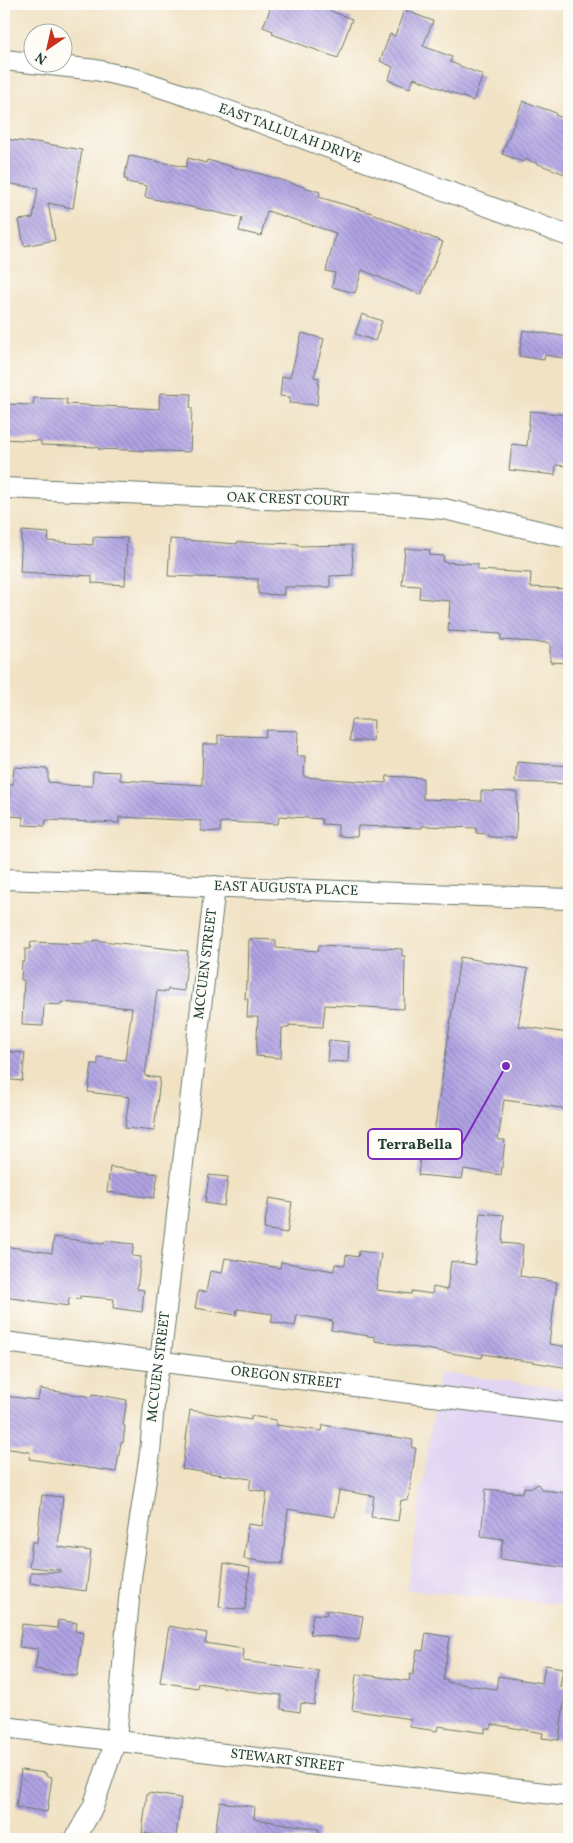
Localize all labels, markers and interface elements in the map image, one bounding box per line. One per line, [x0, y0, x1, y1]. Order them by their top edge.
north arrow [22, 22, 72, 72]
text: N [32, 47, 51, 68]
street label: EAST TALLULAH DRIVE [216, 99, 364, 169]
street label: OAK CREST COURT [227, 488, 349, 512]
street label: EAST AUGUSTA PLACE [213, 877, 359, 901]
street label: MCCUEN STREET [190, 908, 222, 1020]
callout: TerraBella [368, 1129, 462, 1159]
text: TerraBella [378, 1135, 452, 1156]
street label: MCCUEN STREET [143, 1311, 175, 1423]
street label: OREGON STREET [230, 1362, 342, 1394]
street label: STEWART STREET [229, 1745, 345, 1777]

